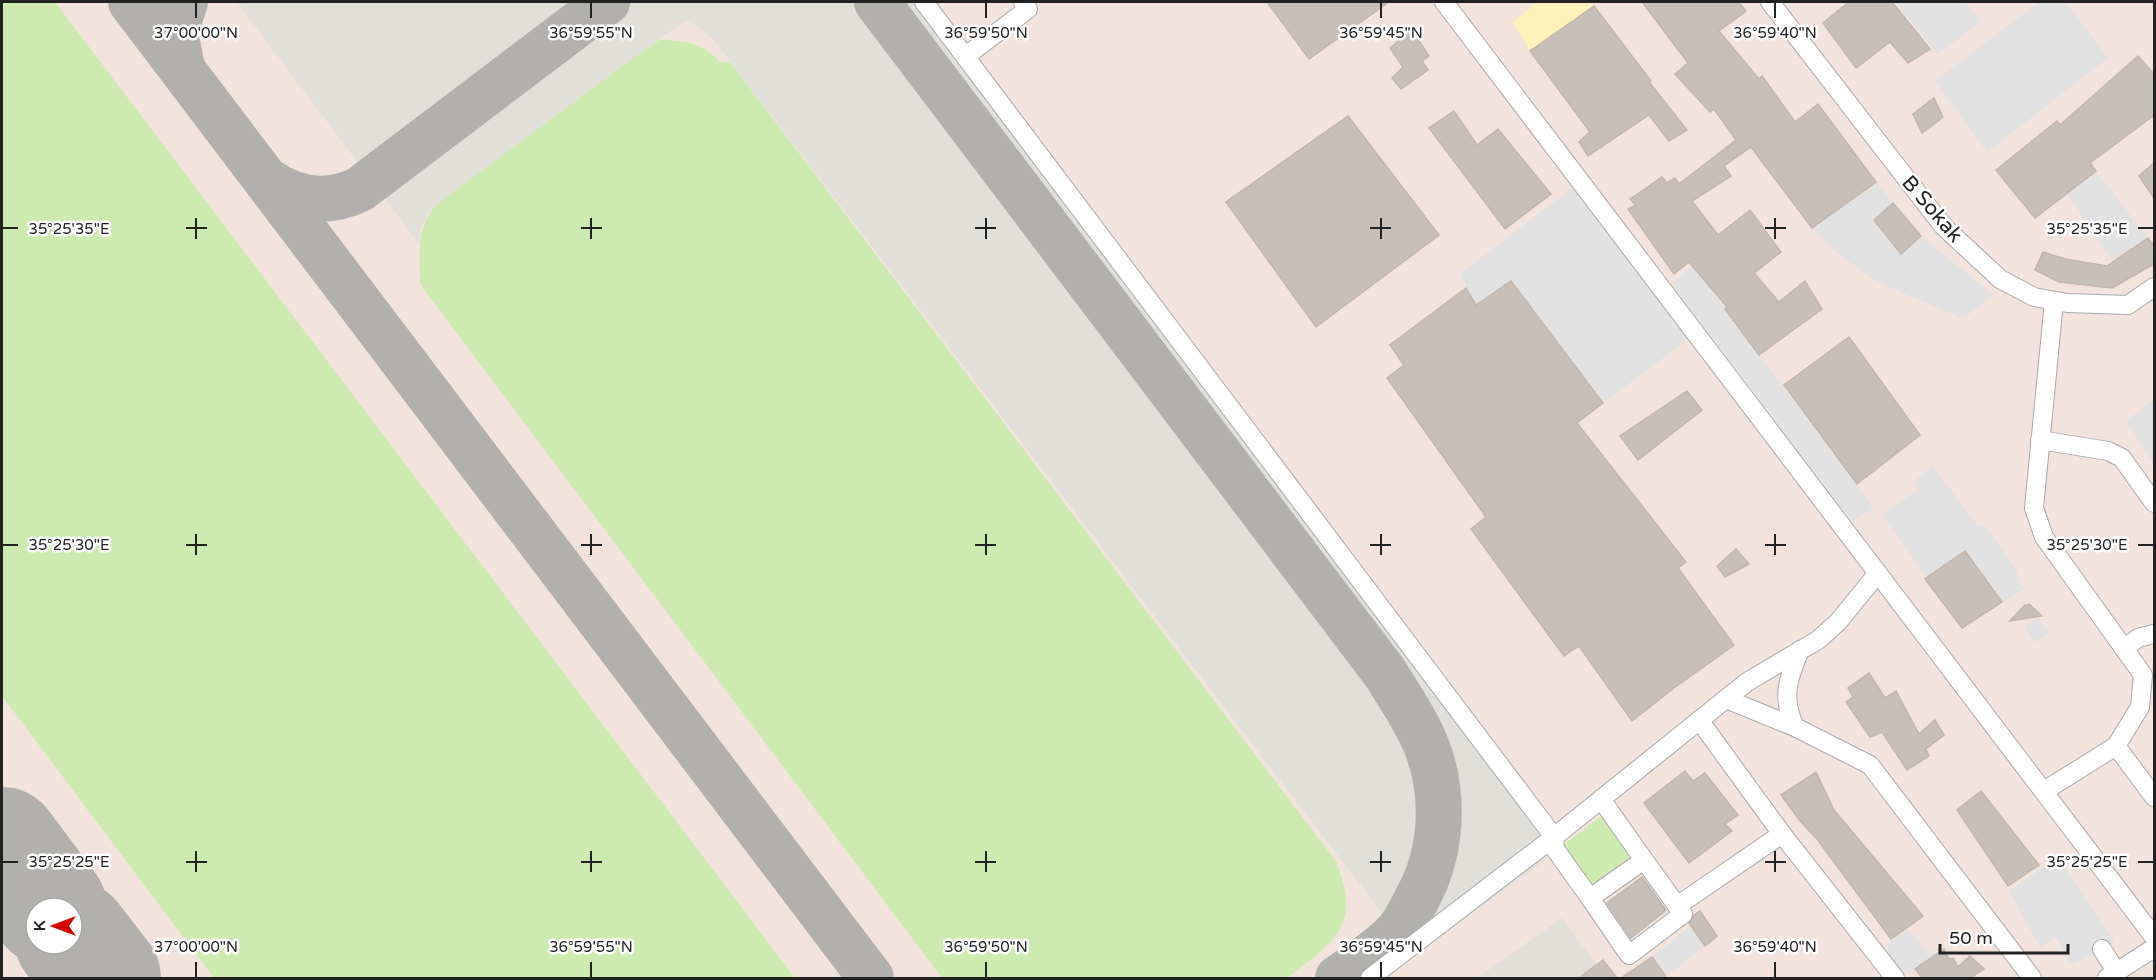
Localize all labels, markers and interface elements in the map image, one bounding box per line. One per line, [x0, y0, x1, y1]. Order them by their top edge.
text: 37°00'00"N [154, 24, 238, 42]
text: 36°59'55"N [549, 24, 633, 42]
text: 36°59'50"N [944, 24, 1028, 42]
text: 36°59'45"N [1339, 24, 1423, 42]
text: 36°59'40"N [1733, 24, 1817, 42]
street label: B Sokak [1896, 171, 1968, 247]
text: 35°25'35"E [29, 220, 109, 238]
text: 35°25'35"E [2047, 220, 2127, 238]
text: 35°25'30"E [29, 536, 109, 554]
text: 35°25'30"E [2047, 536, 2127, 554]
text: 35°25'25"E [29, 853, 109, 871]
text: 35°25'25"E [2047, 853, 2127, 871]
north arrow [24, 896, 84, 956]
scale bar [1940, 917, 2068, 955]
text: K [30, 920, 50, 931]
text: 50 m [1949, 927, 1993, 949]
text: 37°00'00"N [154, 938, 238, 956]
text: 36°59'55"N [549, 938, 633, 956]
text: 36°59'50"N [944, 938, 1028, 956]
text: 36°59'45"N [1339, 938, 1423, 956]
text: 36°59'40"N [1733, 938, 1817, 956]

